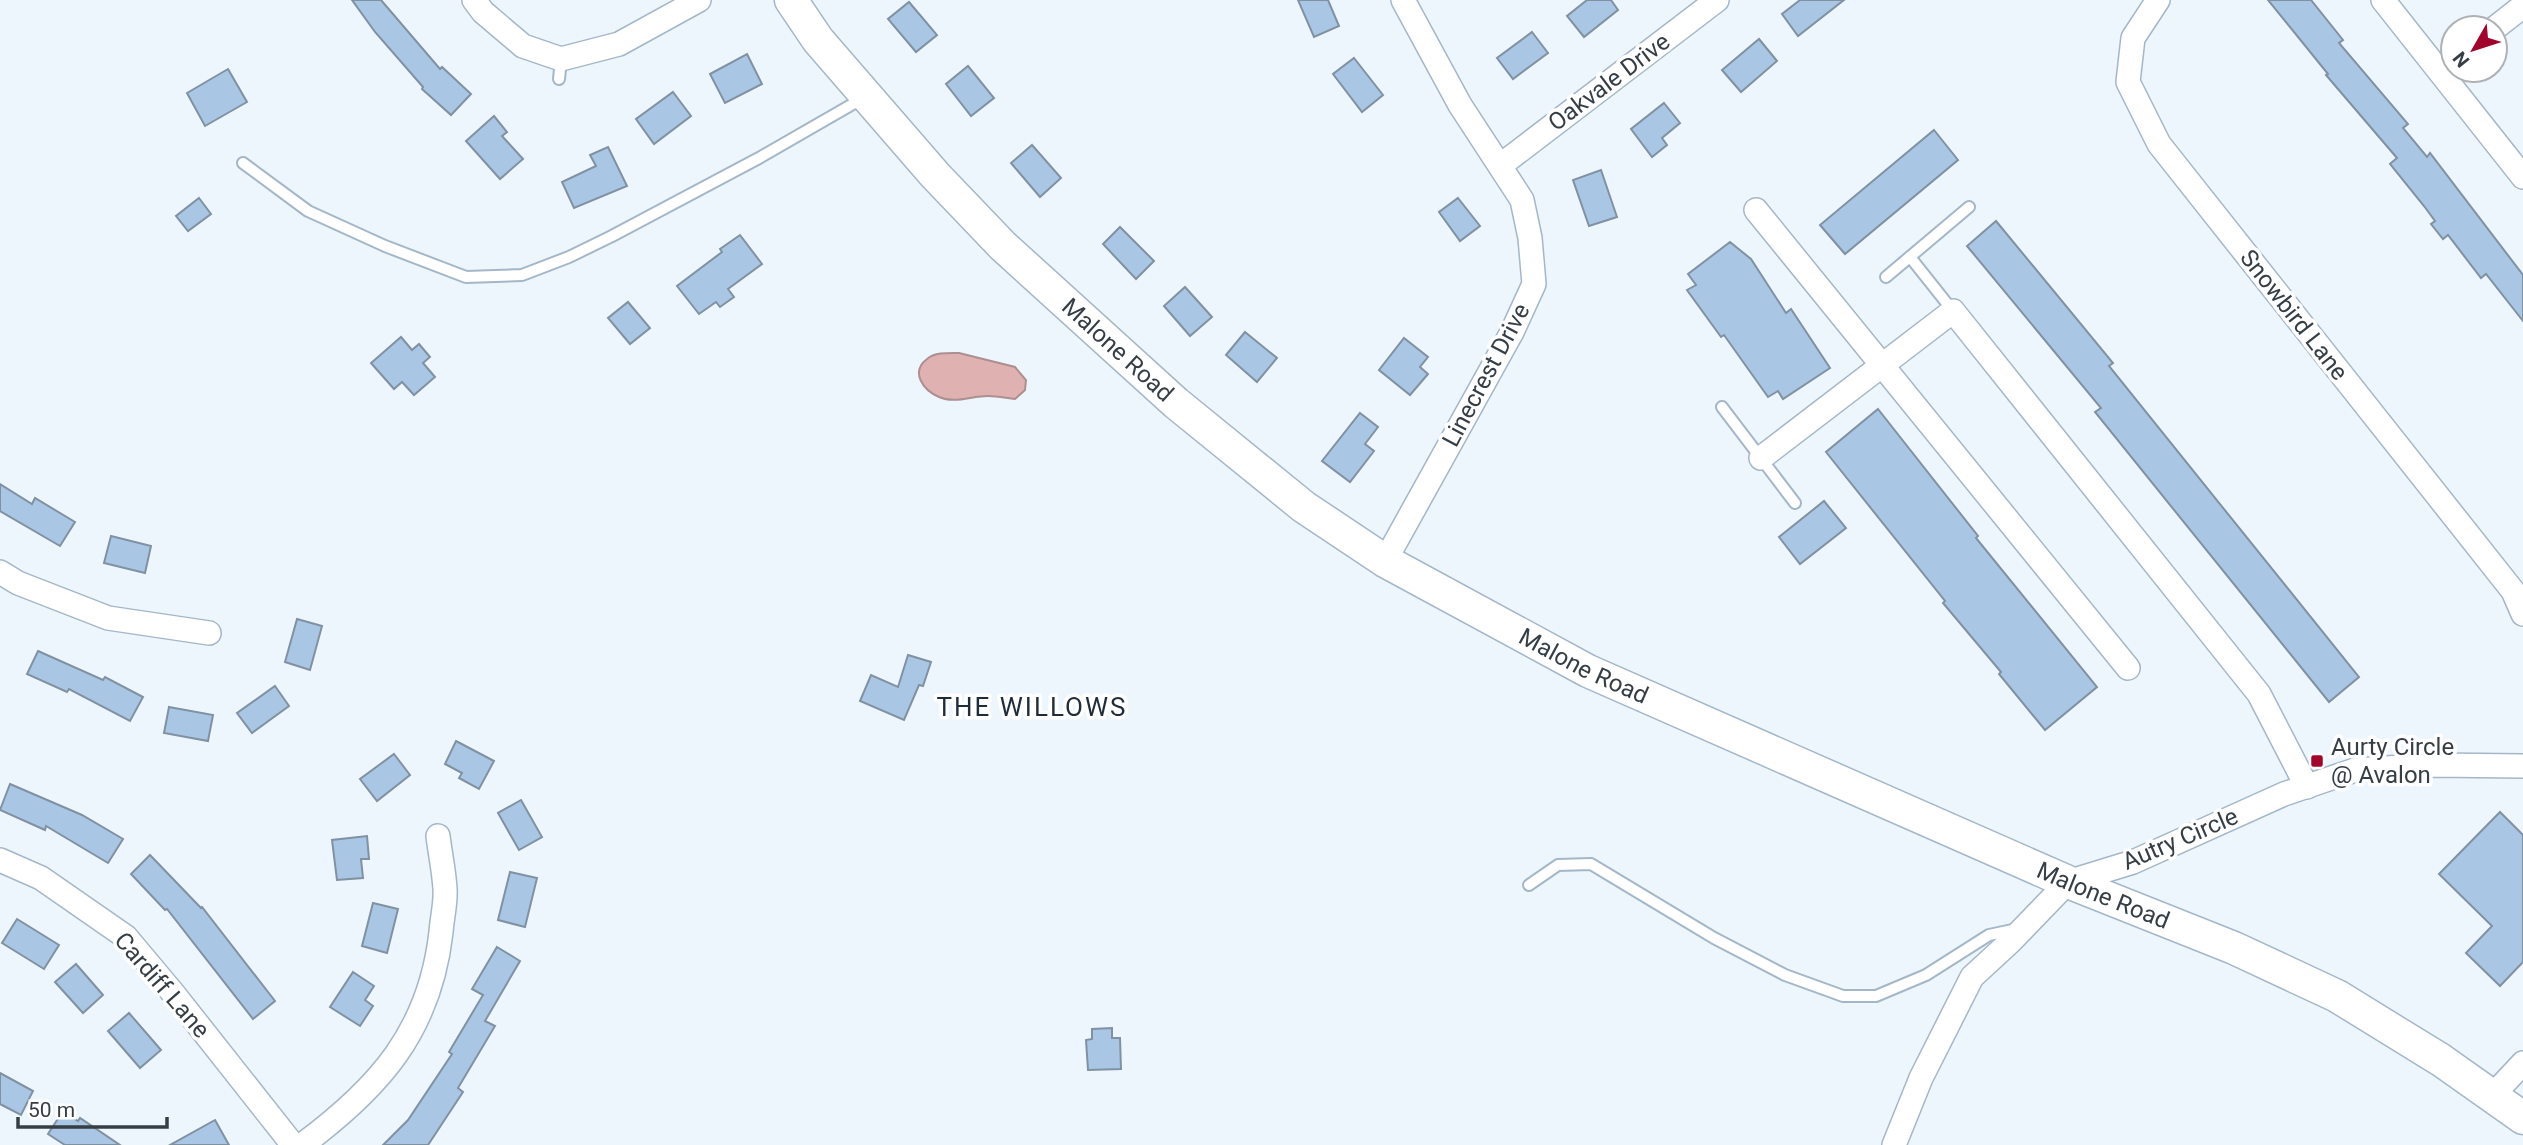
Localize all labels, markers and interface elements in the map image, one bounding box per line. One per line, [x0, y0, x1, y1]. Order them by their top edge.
north arrow [2439, 14, 2509, 84]
street label: Oakvale Drive [1543, 27, 1675, 137]
text: N [2448, 47, 2474, 72]
street label: Snowbird Lane [2234, 244, 2354, 386]
street label: Malone Road [1056, 292, 1179, 408]
street label: Linecrest Drive [1437, 299, 1535, 451]
street label: Malone Road [1514, 622, 1652, 710]
district label: THE WILLOWS [937, 692, 1128, 722]
place label: Aurty Circle @ Avalon [2331, 733, 2454, 789]
marker: Aurty Circle @ Avalon [2309, 753, 2325, 769]
street label: Autry Circle [2118, 802, 2242, 876]
street label: Malone Road [2033, 856, 2174, 935]
street label: Cardiff Lane [109, 927, 215, 1043]
scale bar [18, 1086, 166, 1130]
text: 50 m [28, 1098, 75, 1122]

